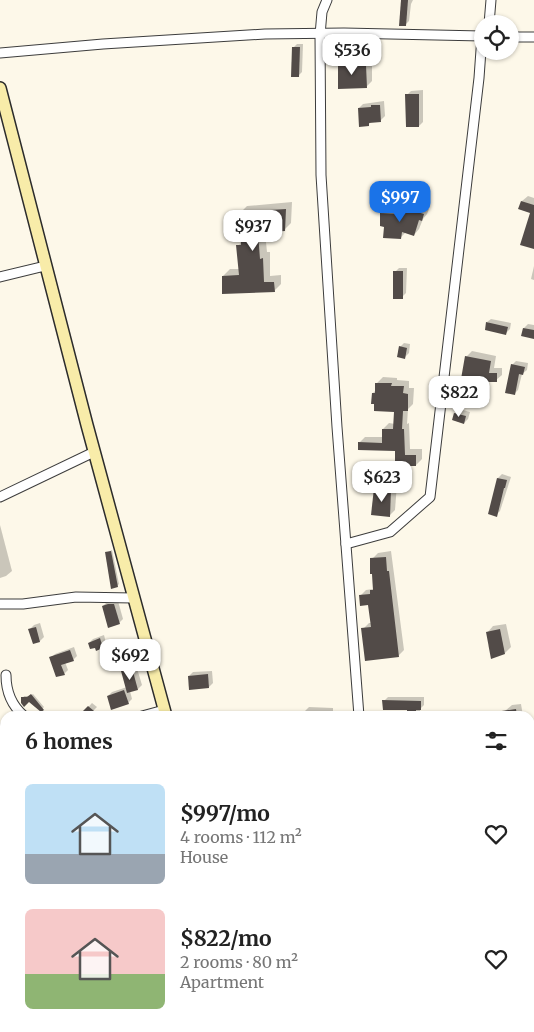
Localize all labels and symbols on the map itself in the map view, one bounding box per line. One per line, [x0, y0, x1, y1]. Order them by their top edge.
pin: $536 [322, 34, 382, 76]
pin: $997 [370, 180, 430, 223]
pin: $937 [223, 210, 283, 252]
pin: $822 [429, 376, 489, 418]
pin: $623 [352, 460, 412, 503]
pin: $692 [100, 638, 160, 681]

